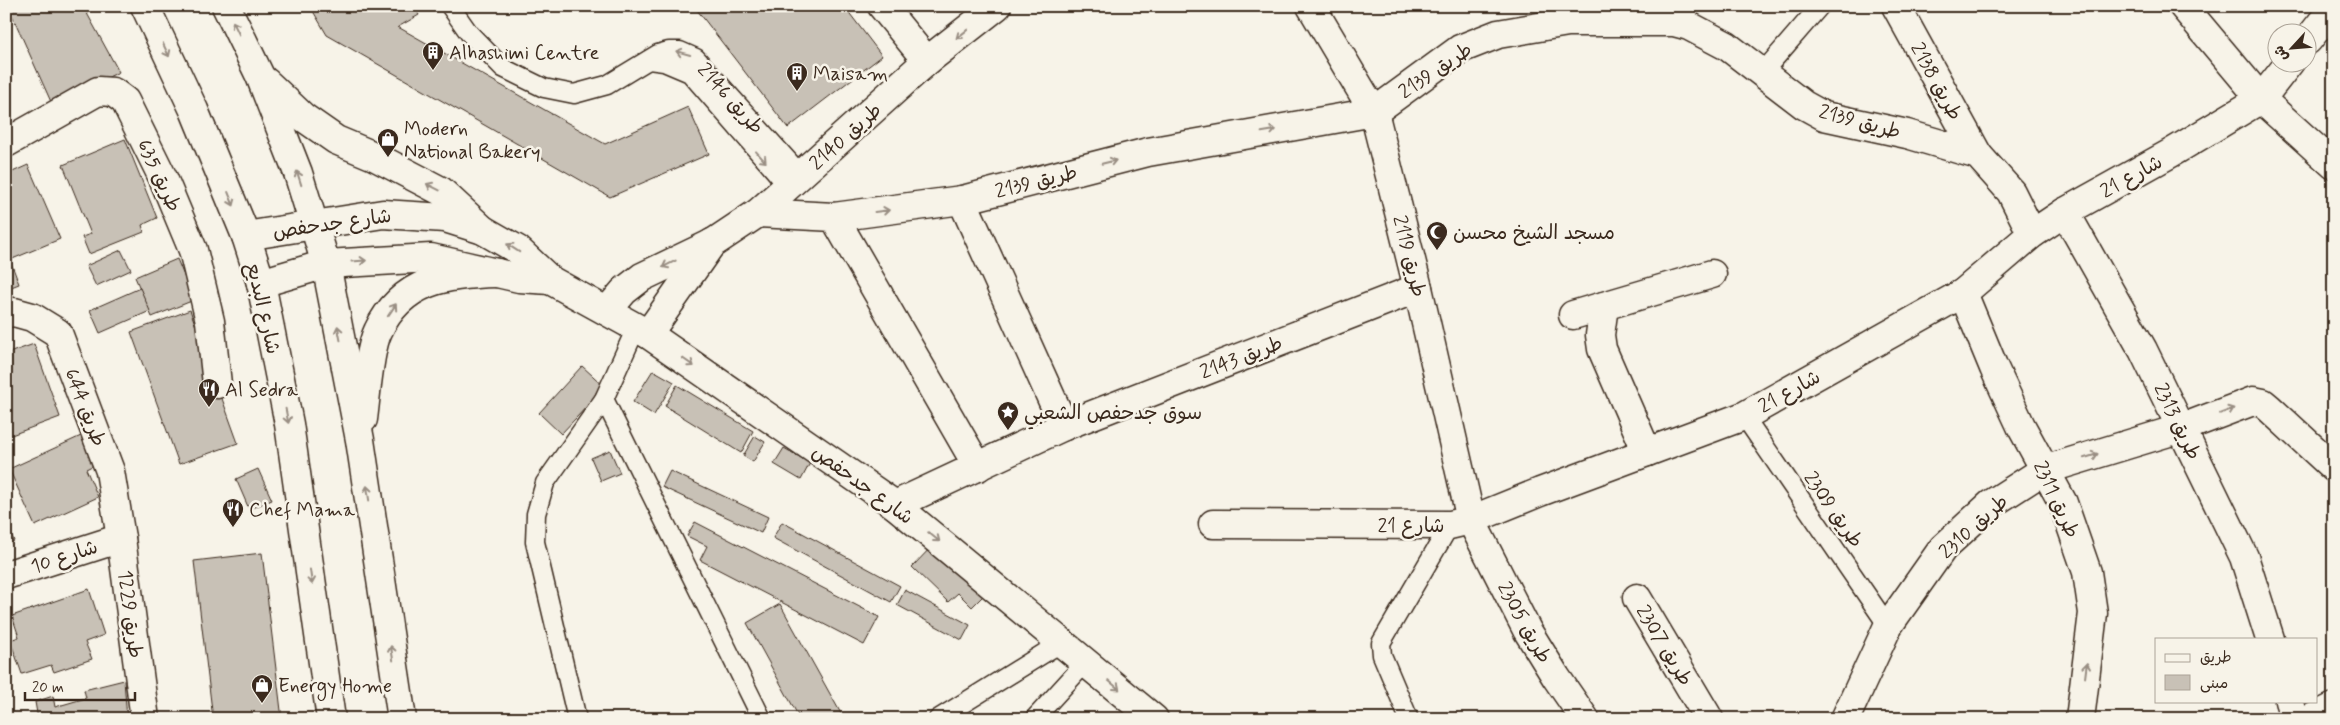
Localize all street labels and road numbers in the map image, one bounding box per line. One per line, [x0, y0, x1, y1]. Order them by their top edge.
street label: طريق 2139 [1394, 37, 1478, 106]
street label: طريق 2138 [1903, 38, 1968, 126]
street label: طريق 2146 [690, 57, 769, 141]
street label: طريق 2140 [804, 97, 888, 177]
street label: طريق 2139 [1816, 99, 1904, 146]
street label: طريق 635 [130, 135, 187, 216]
street label: شارع 21 [2096, 149, 2168, 205]
street label: طريق 2139 [992, 159, 1080, 206]
street label: شارع جدحفص [271, 203, 393, 246]
street label: طريق 2119 [1385, 213, 1432, 300]
street label: شارع البديع [239, 260, 286, 357]
street label: طريق 2143 [1196, 330, 1287, 387]
street label: شارع 21 [1754, 364, 1826, 420]
street label: طريق 644 [57, 365, 112, 450]
street label: طريق 2313 [2146, 379, 2207, 465]
street label: شارع جدحفص [806, 439, 918, 531]
street label: طريق 2311 [2026, 457, 2085, 543]
street label: طريق 2309 [1797, 466, 1869, 553]
street label: طريق 2310 [1934, 489, 2014, 565]
street label: شارع 21 [1377, 513, 1445, 540]
street label: شارع 10 [27, 534, 101, 581]
street label: طريق 1229 [111, 569, 148, 660]
street label: طريق 2305 [1490, 577, 1557, 668]
street label: طريق 2307 [1629, 600, 1698, 691]

